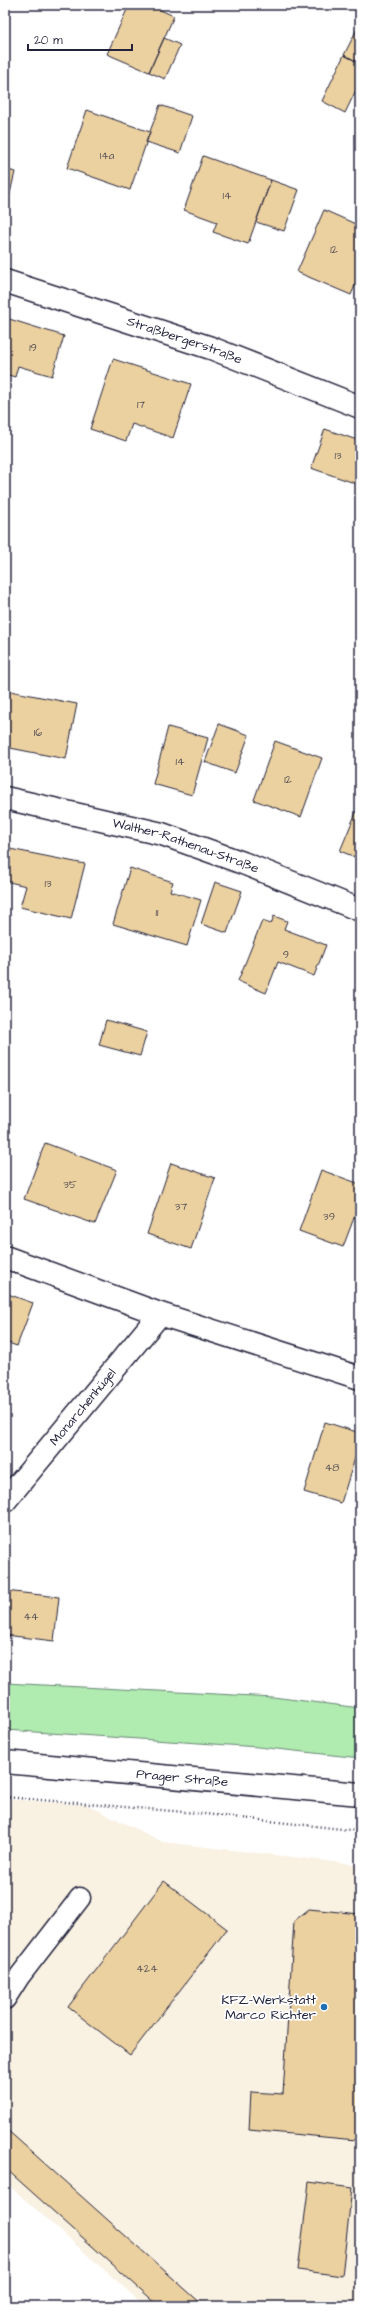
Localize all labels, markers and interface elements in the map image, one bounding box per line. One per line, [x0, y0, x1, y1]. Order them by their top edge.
scale bar [28, 26, 132, 52]
text: 20 m [34, 32, 63, 49]
house number: 14a [100, 148, 115, 163]
house number: 14 [223, 188, 232, 203]
house number: 12 [330, 242, 339, 257]
street label: Straßbergerstraße [124, 312, 245, 368]
house number: 19 [29, 340, 37, 355]
house number: 17 [137, 397, 145, 412]
house number: 13 [334, 448, 342, 463]
house number: 16 [34, 725, 42, 740]
house number: 14 [176, 754, 185, 769]
house number: 12 [284, 772, 293, 787]
street label: Walther-Rathenau-Straße [111, 814, 262, 877]
house number: 13 [44, 876, 52, 891]
house number: 11 [156, 905, 159, 920]
house number: 9 [283, 947, 289, 962]
house number: 35 [63, 1177, 77, 1192]
house number: 37 [175, 1199, 187, 1214]
house number: 39 [323, 1209, 335, 1224]
street label: Monarchenhügel [45, 1365, 120, 1450]
house number: 48 [325, 1460, 339, 1475]
house number: 44 [24, 1609, 39, 1624]
street label: Prager Straße [136, 1765, 229, 1791]
house number: 424 [136, 1961, 158, 1976]
place label: KFZ-Werkstatt Marco Richter [222, 1991, 317, 2024]
marker: KFZ-Werkstatt Marco Richter [319, 2002, 329, 2012]

